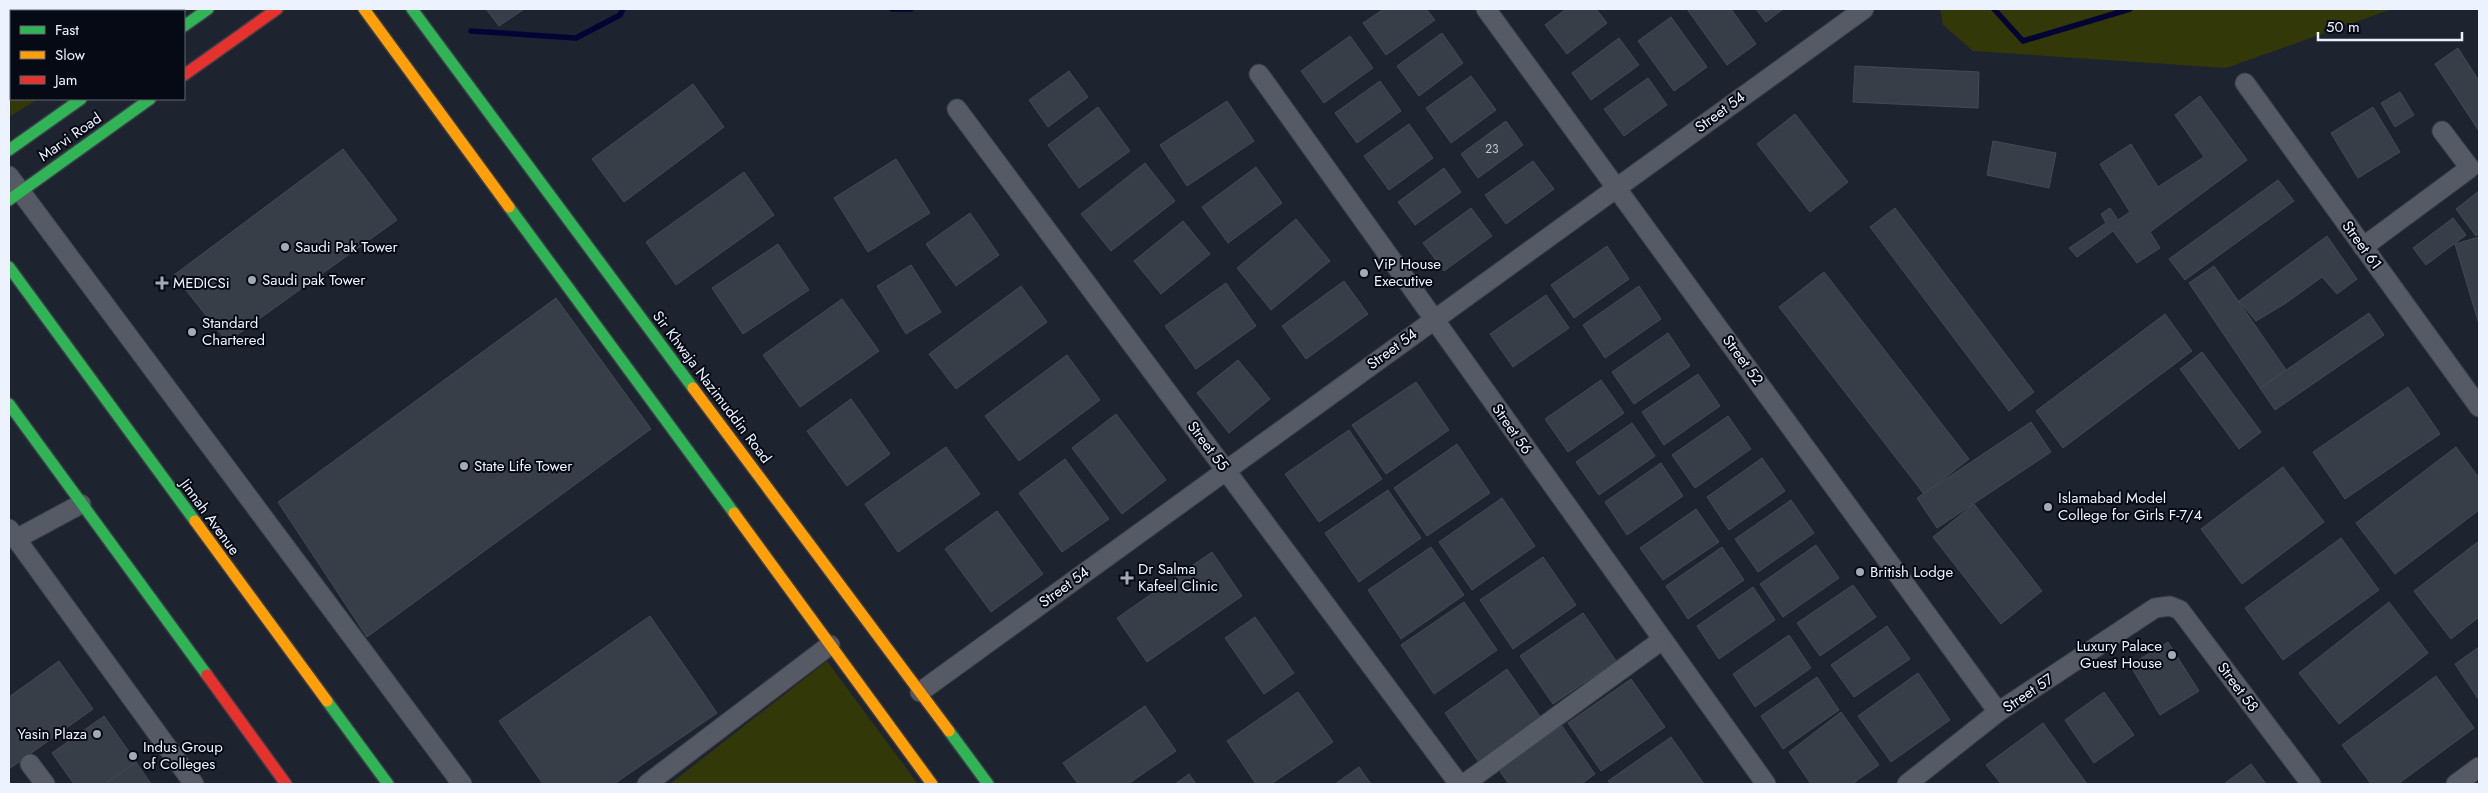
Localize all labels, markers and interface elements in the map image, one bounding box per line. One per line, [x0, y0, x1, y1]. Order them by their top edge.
legend [10, 10, 185, 100]
scale bar [2318, 10, 2462, 42]
text: 50 m [2326, 16, 2360, 38]
text: Fast [55, 19, 79, 41]
text: Slow [55, 44, 86, 66]
text: Jam [53, 69, 78, 91]
street label: Street 54 [1690, 86, 1750, 138]
street label: Marvi Road [34, 107, 106, 167]
house number: 23 [1485, 140, 1499, 158]
street label: Street 61 [2337, 216, 2387, 274]
place label: Saudi Pak Tower [295, 236, 398, 258]
marker: Saudi Pak Tower [279, 241, 291, 253]
place label: ViP House Executive [1374, 253, 1441, 292]
marker: ViP House Executive [1358, 267, 1370, 279]
place label: Saudi pak Tower [262, 269, 366, 291]
place label: MEDICSi [173, 272, 230, 294]
marker: Saudi pak Tower [246, 274, 258, 286]
marker: MEDICSi [155, 276, 169, 290]
street label: Sir Khwaja Nazimuddin Road [647, 306, 777, 468]
place label: Standard Chartered [202, 312, 265, 351]
street label: Street 54 [1362, 323, 1422, 375]
marker: Standard Chartered [186, 326, 198, 338]
street label: Street 52 [1717, 330, 1769, 390]
street label: Street 56 [1487, 399, 1537, 459]
street label: Street 55 [1182, 417, 1234, 475]
place label: State Life Tower [474, 455, 573, 477]
marker: State Life Tower [458, 460, 470, 472]
street label: Jinnah Avenue [174, 473, 245, 560]
place label: Islamabad Model College for Girls F-7/4 [2058, 487, 2202, 526]
marker: Islamabad Model College for Girls F-7/4 [2042, 501, 2054, 513]
place label: Dr Salma Kafeel Clinic [1138, 558, 1218, 597]
street label: Street 54 [1034, 561, 1094, 613]
place label: British Lodge [1870, 561, 1953, 583]
marker: British Lodge [1854, 566, 1866, 578]
marker: Dr Salma Kafeel Clinic [1120, 571, 1134, 585]
place label: Luxury Palace Guest House [2076, 635, 2162, 674]
marker: Luxury Palace Guest House [2166, 649, 2178, 661]
street label: Street 58 [2212, 658, 2264, 716]
street label: Street 57 [1998, 668, 2058, 718]
place label: Yasin Plaza [18, 723, 87, 745]
marker: Yasin Plaza [91, 728, 103, 740]
place label: Indus Group of Colleges [143, 736, 223, 775]
marker: Indus Group of Colleges [127, 750, 139, 762]

